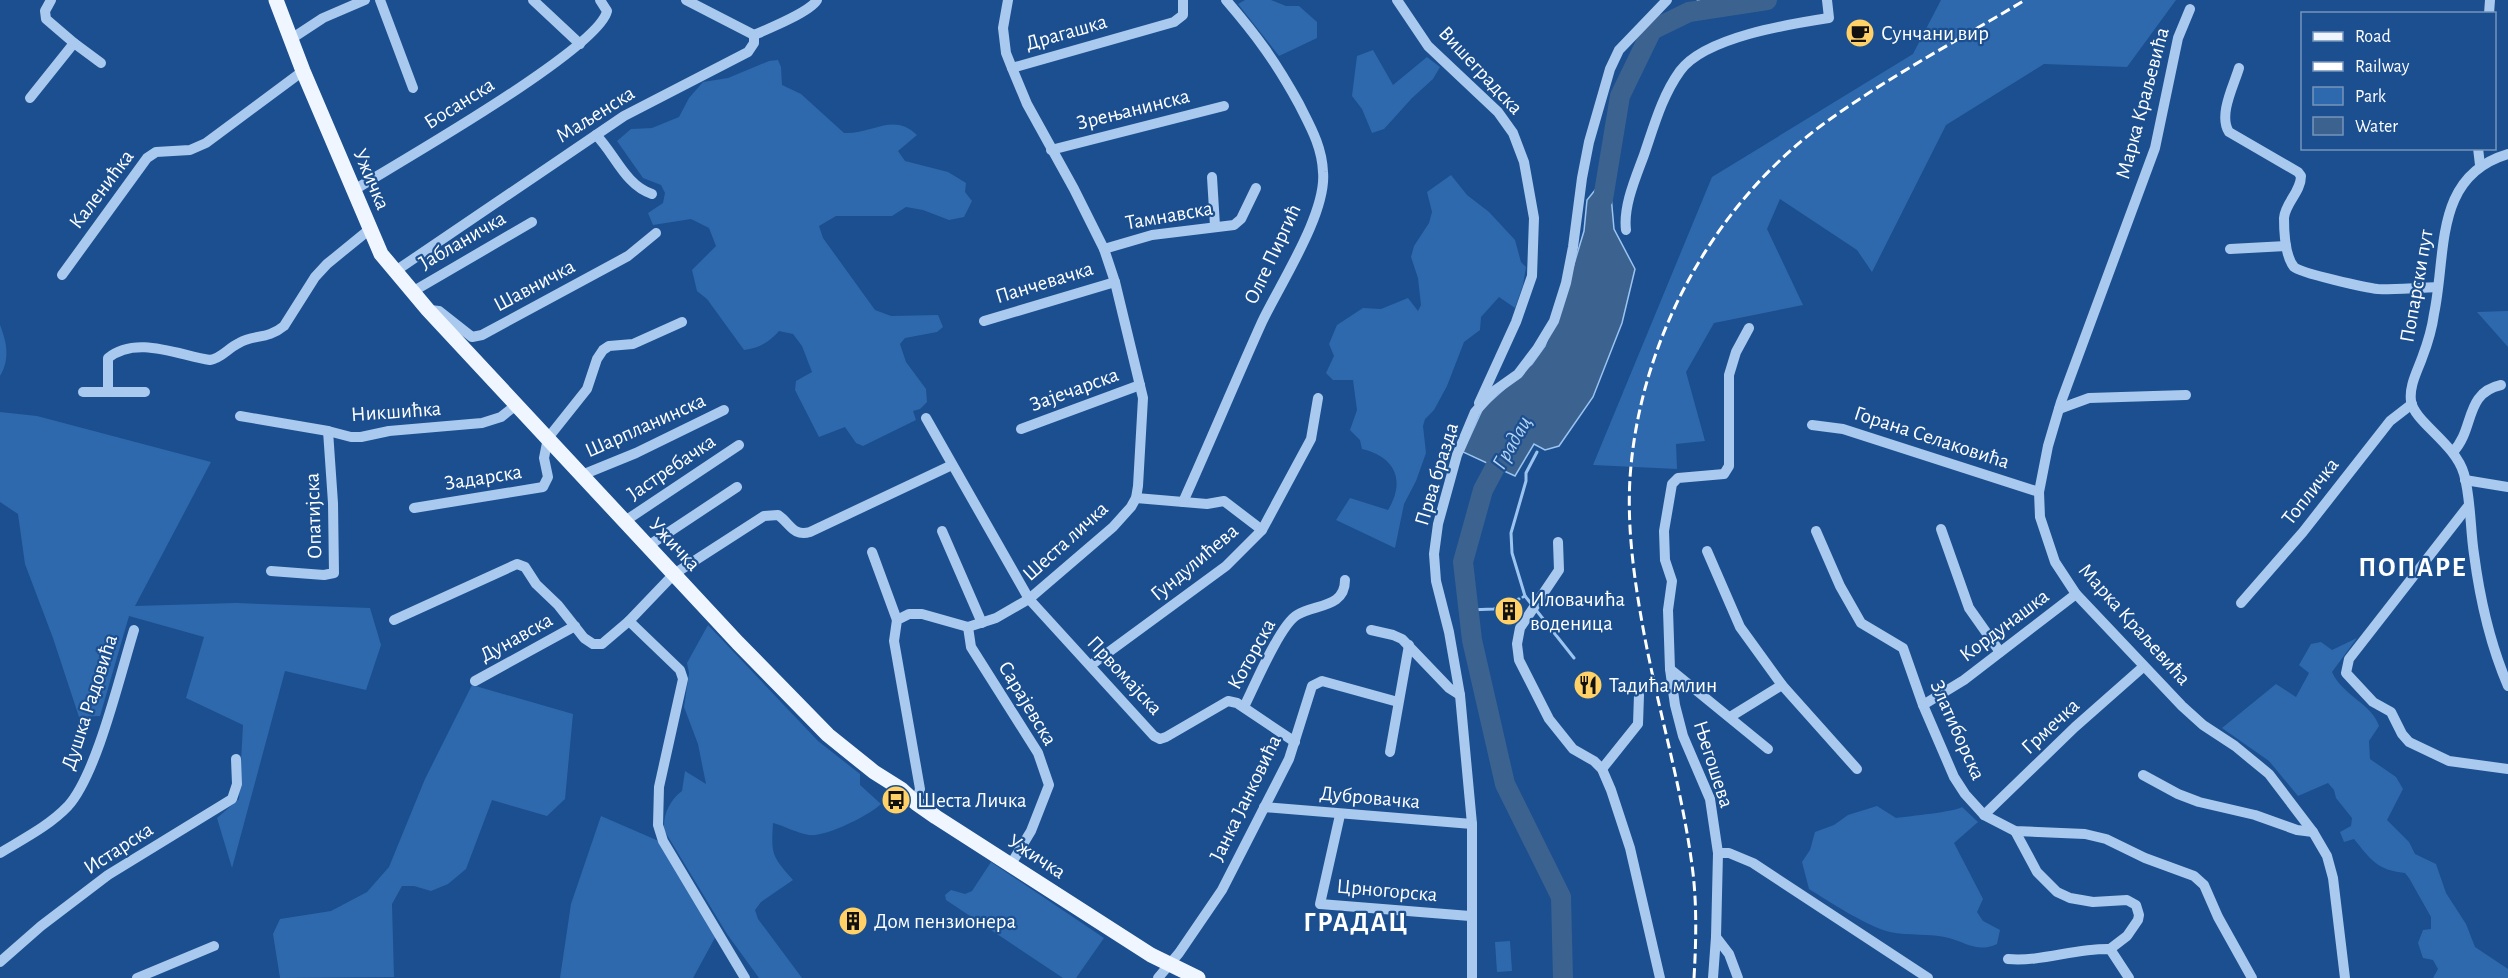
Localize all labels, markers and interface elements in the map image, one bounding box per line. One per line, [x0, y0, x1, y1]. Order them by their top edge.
street label: Драгашка [1023, 11, 1110, 54]
legend [2301, 12, 2496, 150]
cafe icon: Сунчани вир [1844, 17, 1876, 49]
street label: Вишеградска [1435, 22, 1527, 119]
place label: Сунчани вир [1881, 23, 1989, 44]
street label: Марка Краљевића [2112, 25, 2173, 181]
text: Road [2355, 28, 2391, 46]
text: Railway [2355, 58, 2410, 76]
street label: Босанска [421, 74, 498, 133]
street label: Маљенска [552, 82, 639, 147]
street label: Зрењанинска [1074, 85, 1192, 134]
text: Park [2355, 88, 2387, 106]
text: Water [2355, 118, 2398, 136]
street label: Каленићка [65, 146, 138, 233]
street label: Ужичка [349, 146, 394, 213]
street label: Тамнавска [1124, 197, 1215, 233]
street label: Олге Пиргић [1240, 201, 1305, 308]
street label: Јабланичка [415, 207, 510, 274]
street label: Попарски пут [2396, 228, 2437, 344]
street label: Шавничка [490, 255, 579, 315]
street label: Панчевачка [993, 258, 1096, 307]
street label: Зајечарска [1027, 364, 1122, 415]
street label: Шарпланинска [582, 389, 709, 461]
street label: Никшићка [350, 398, 442, 425]
street label: Горана Селаковића [1851, 402, 2013, 473]
water label: Градац [1488, 412, 1537, 473]
street label: Прва бразда [1411, 420, 1462, 528]
street label: Јастребачка [623, 430, 720, 504]
street label: Топличка [2278, 454, 2343, 529]
street label: Задарска [443, 461, 524, 494]
street label: Опатијска [301, 472, 325, 559]
street label: Шеста личка [1019, 498, 1112, 585]
street label: Ужичка [645, 514, 704, 575]
street label: Гундулићева [1147, 520, 1242, 605]
district label: ПОПАРЕ [2358, 554, 2468, 581]
street label: Марка Краљевића [2075, 559, 2195, 690]
street label: Кордунашка [1956, 585, 2053, 666]
place label: Иловачића воденица [1530, 589, 1626, 634]
building icon: Иловачића воденица [1493, 595, 1525, 627]
street label: Дунавска [476, 609, 556, 666]
street label: Которска [1224, 615, 1279, 693]
street label: Душка Радовића [58, 631, 121, 772]
street label: Првомајска [1083, 632, 1167, 719]
street label: Сарајевска [994, 658, 1061, 749]
restaurant icon: Тадића млин [1572, 669, 1604, 701]
place label: Тадића млин [1609, 675, 1717, 696]
street label: Златиборска [1926, 677, 1989, 784]
street label: Грмечка [2017, 694, 2084, 758]
street label: Његошева [1690, 718, 1738, 811]
street label: Јанка Јанковића [1206, 731, 1285, 865]
street label: Дубровачка [1319, 783, 1422, 812]
bus stop icon: Шеста Личка [880, 784, 912, 816]
place label: Шеста Личка [917, 790, 1027, 811]
street label: Истарска [80, 818, 157, 878]
street label: Ужичка [1004, 830, 1070, 883]
street label: Црногорска [1336, 876, 1439, 905]
building icon: Дом пензионера [837, 905, 869, 937]
district label: ГРАДАЦ [1303, 909, 1409, 936]
place label: Дом пензионера [874, 911, 1017, 932]

